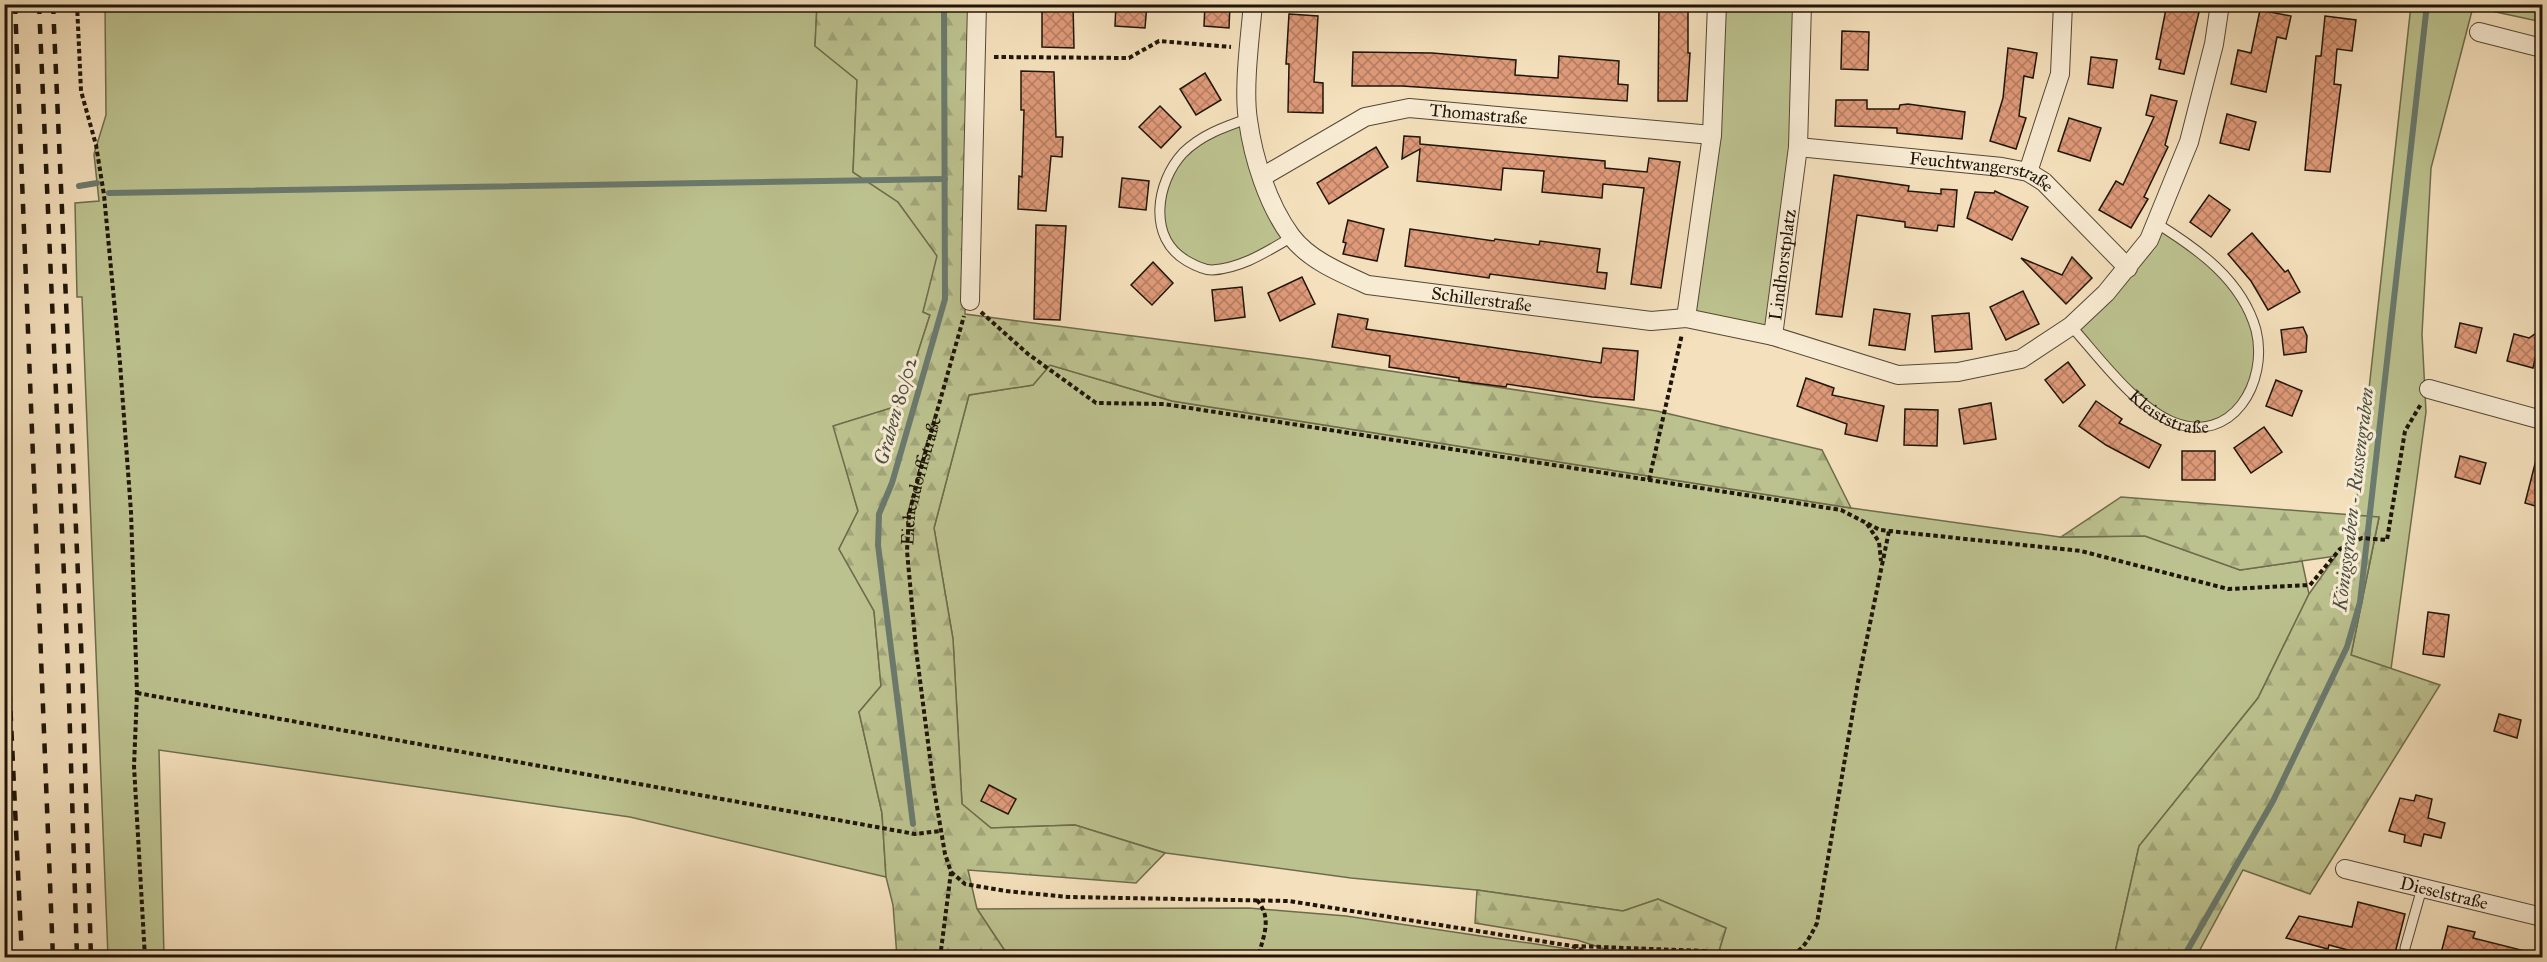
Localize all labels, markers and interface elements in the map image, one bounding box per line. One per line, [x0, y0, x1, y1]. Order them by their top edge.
street label: Thomastraße [1429, 99, 1529, 130]
street label: Feuchtwangerstraße [1908, 147, 2059, 197]
street label: Lindhorstplatz [1764, 208, 1801, 322]
street label: Schillerstraße [1430, 282, 1533, 317]
water label: Graben 80/02 [868, 354, 922, 468]
street label: Kleiststraße [2124, 385, 2210, 438]
water label: Königsgraben - Russengraben [2327, 385, 2379, 613]
street label: Eichendorffstraße [896, 414, 946, 546]
street label: Dieselstraße [2398, 872, 2490, 914]

